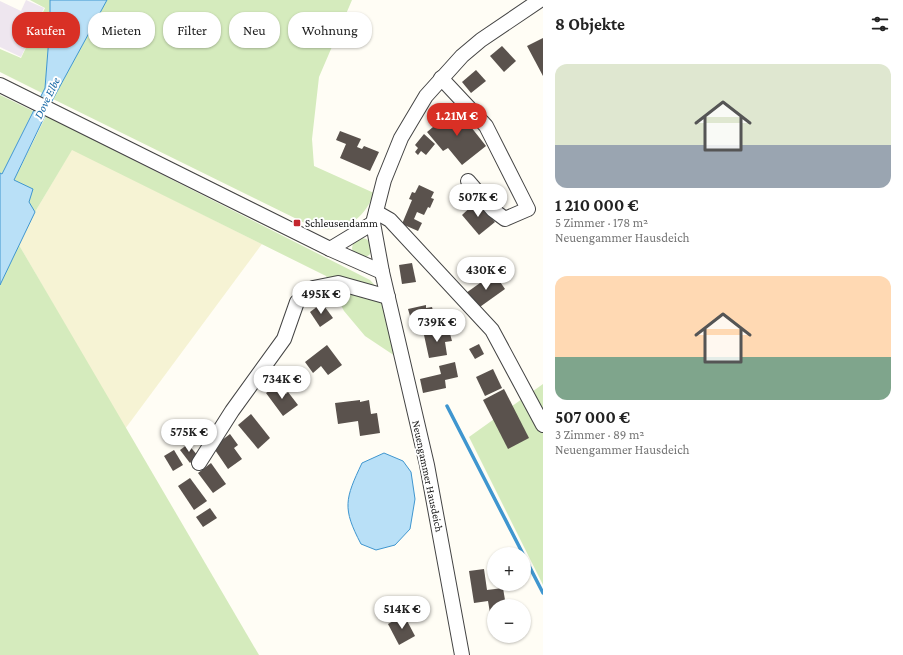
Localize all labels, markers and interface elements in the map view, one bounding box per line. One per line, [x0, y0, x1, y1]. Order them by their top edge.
chip: Kaufen [12, 12, 80, 48]
chip: Mieten [88, 12, 155, 48]
chip: Filter [163, 12, 221, 48]
chip: Neu [229, 12, 280, 48]
chip: Wohnung [288, 12, 372, 48]
icon: filters [869, 13, 891, 35]
text: 8 Objekte [555, 15, 625, 34]
water label: Dove Elbe [31, 75, 63, 121]
icon: home [687, 90, 759, 162]
pin: 1.21M € [420, 103, 494, 137]
text: 1.21M € [436, 108, 478, 123]
pin: 507K € [445, 184, 511, 218]
text: 507K € [458, 189, 498, 204]
text: 1 210 000 € [555, 196, 639, 215]
text: 5 Zimmer · 178 m² [555, 215, 648, 230]
place label: Schleusendamm [305, 217, 378, 229]
marker: Schleusendamm [292, 218, 302, 228]
text: Neuengammer Hausdeich [555, 230, 690, 245]
pin: 430K € [453, 257, 519, 291]
text: 430K € [466, 262, 506, 277]
pin: 495K € [288, 281, 354, 315]
text: 495K € [301, 286, 341, 301]
icon: home [687, 302, 759, 374]
pin: 739K € [404, 309, 470, 343]
text: 739K € [418, 314, 456, 329]
pin: 734K € [249, 366, 315, 400]
text: 734K € [263, 371, 301, 386]
text: 507 000 € [555, 408, 630, 427]
pin: 575K € [156, 419, 222, 453]
street label: Neuengammer Hausdeich [409, 419, 446, 533]
text: 575K € [170, 424, 208, 439]
text: 3 Zimmer · 89 m² [555, 427, 644, 442]
text: Neuengammer Hausdeich [555, 442, 690, 457]
map controls [487, 547, 531, 643]
button: + [487, 547, 531, 591]
pin: 514K € [369, 596, 435, 630]
button: − [487, 599, 531, 643]
text: 514K € [383, 601, 421, 616]

